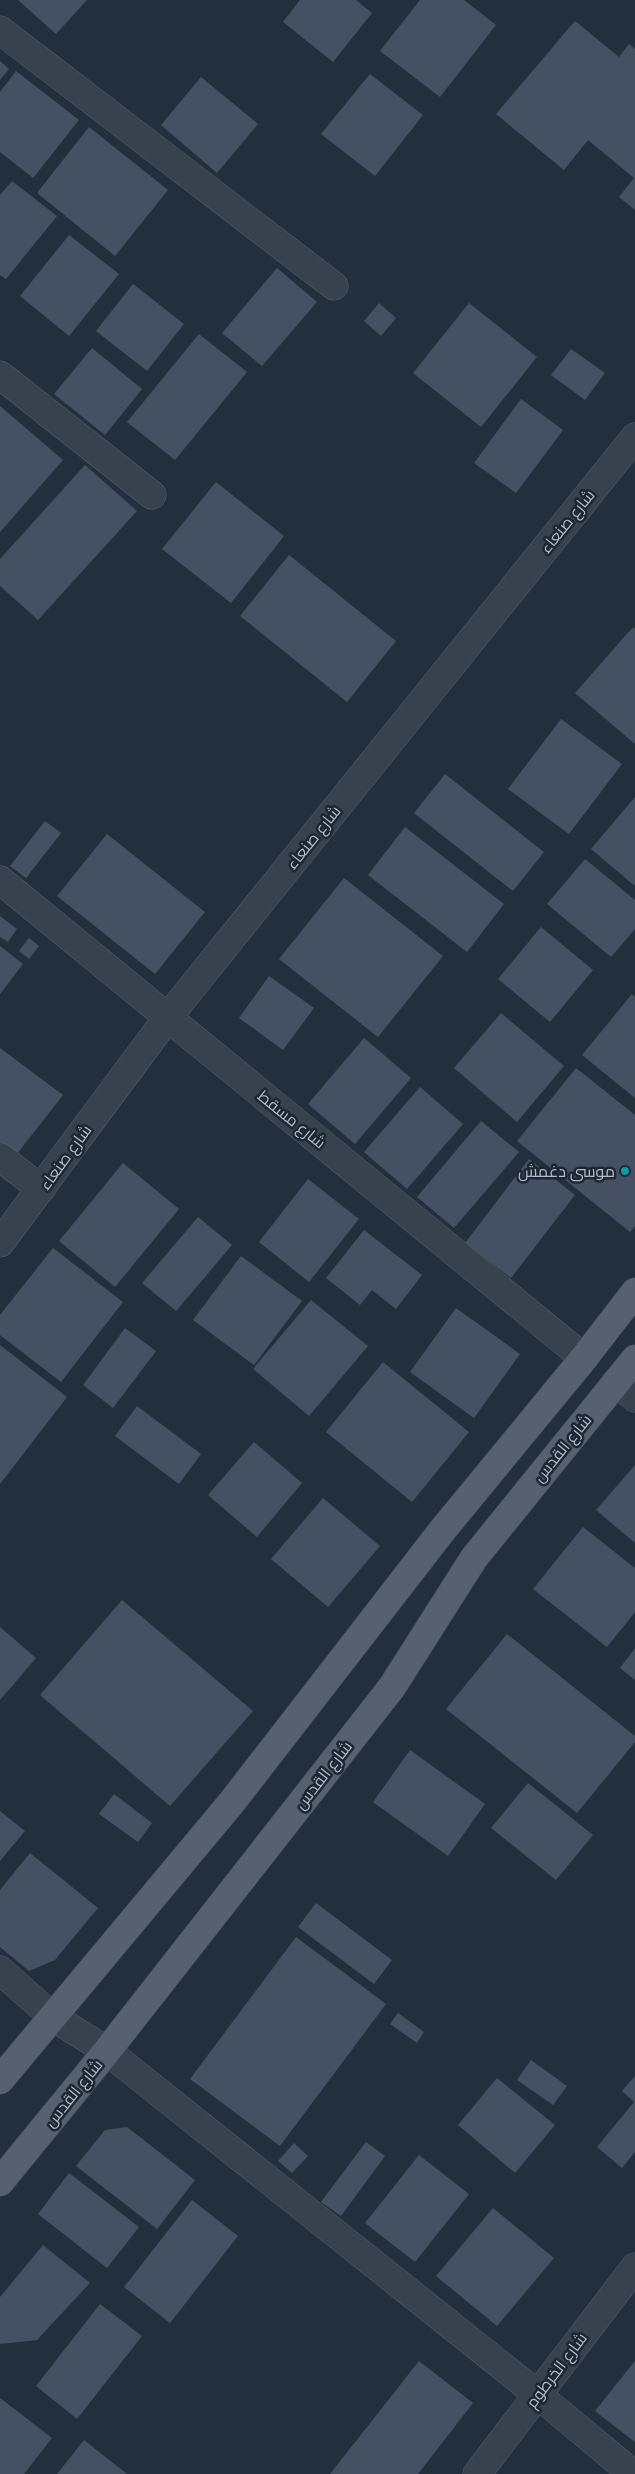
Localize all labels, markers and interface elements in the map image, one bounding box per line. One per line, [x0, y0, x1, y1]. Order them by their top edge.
street label: شارع صنعاء [535, 485, 600, 558]
street label: شارع صنعاء [281, 801, 346, 874]
street label: شارع مسقط [253, 1085, 330, 1154]
street label: شارع صنعاء [35, 1120, 97, 1195]
place label: موسى دغمش [518, 1161, 615, 1182]
marker: موسى دغمش [619, 1165, 631, 1177]
street label: شارع القدس [529, 1410, 597, 1487]
street label: شارع القدس [290, 1737, 358, 1815]
street label: شارع القدس [40, 2055, 108, 2132]
street label: شارع الخرطوم [521, 2328, 592, 2413]

